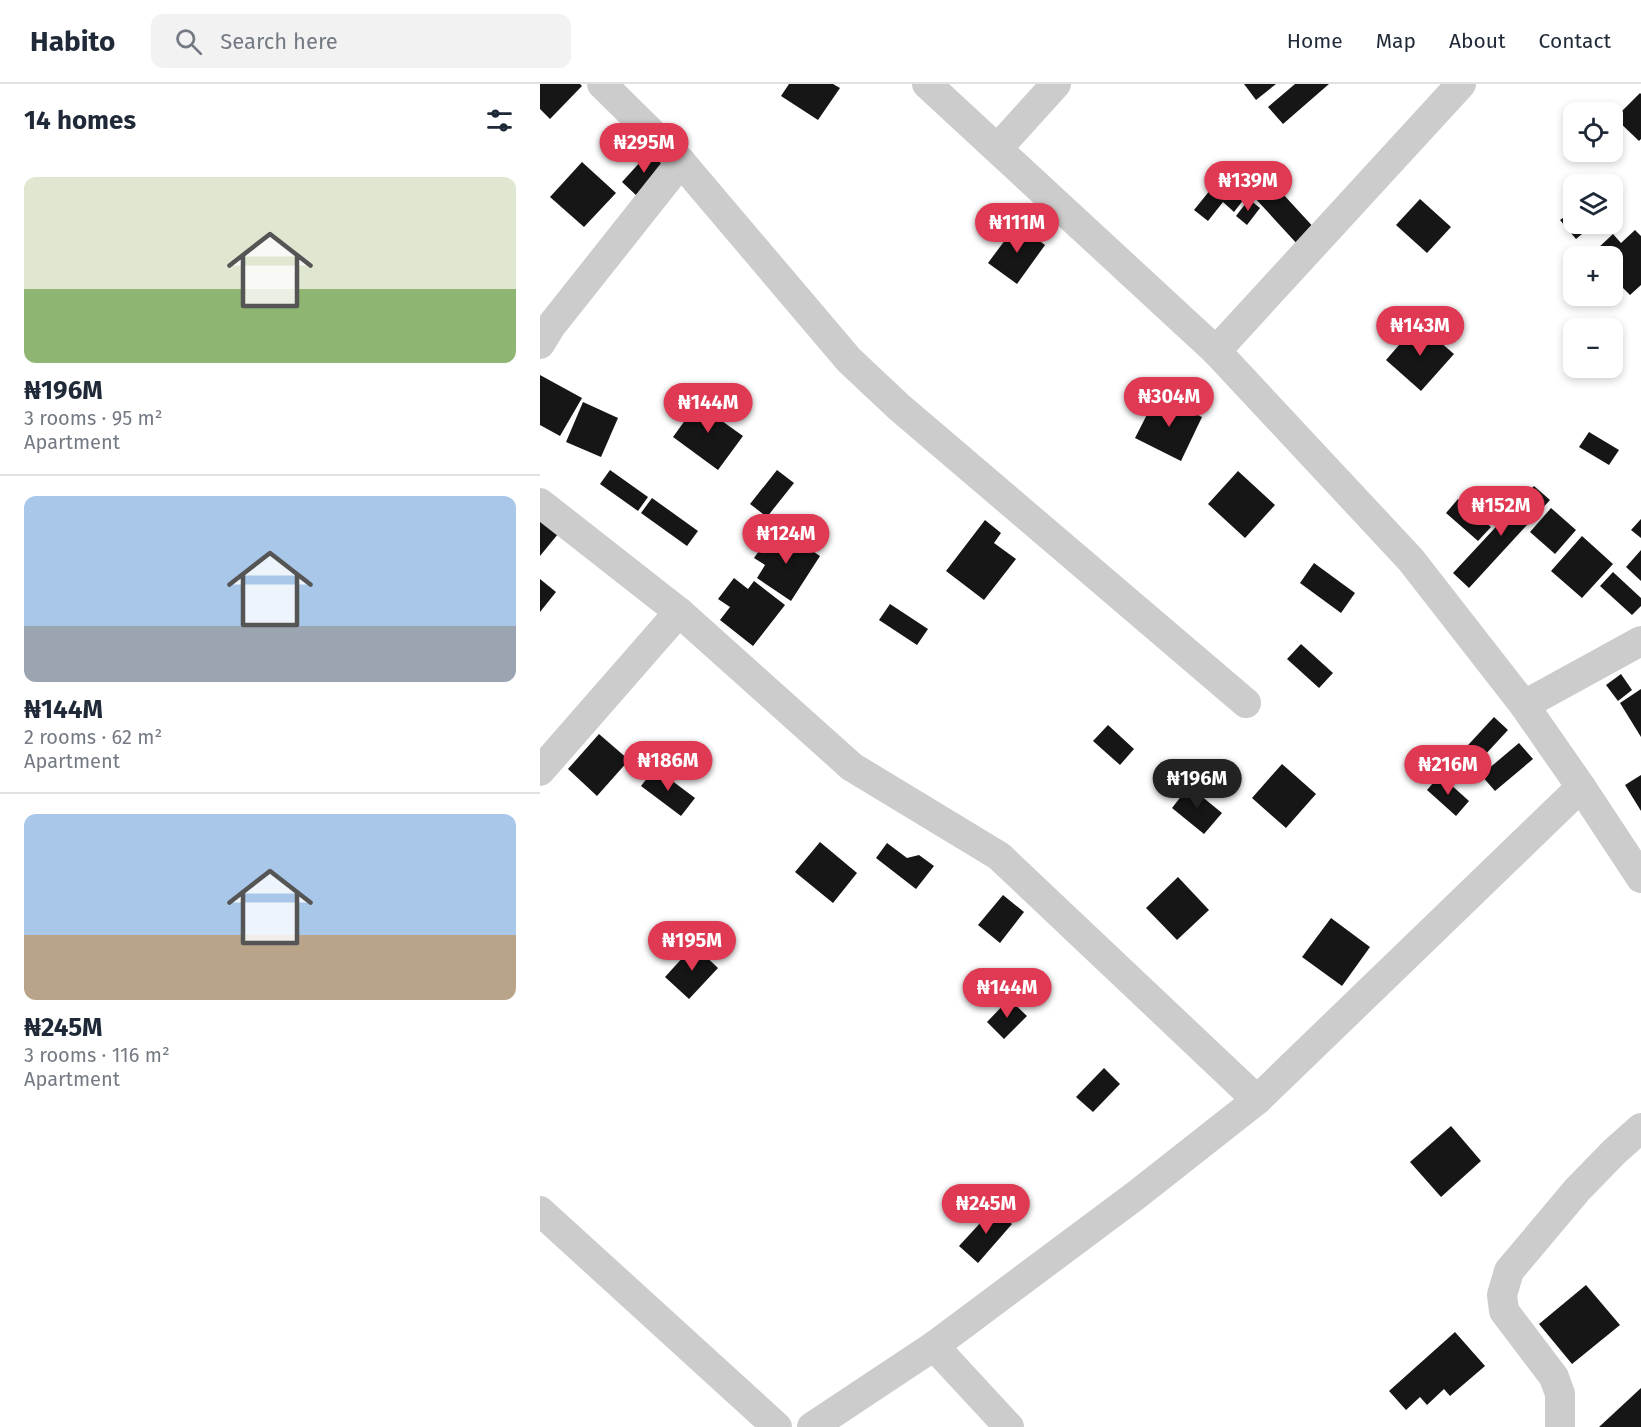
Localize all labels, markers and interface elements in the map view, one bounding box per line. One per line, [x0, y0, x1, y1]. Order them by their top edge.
search box [151, 14, 571, 68]
text: Habito [30, 25, 115, 58]
icon: search [172, 25, 205, 58]
text: Search here [220, 28, 338, 55]
text: Home [1287, 28, 1343, 54]
text: Map [1376, 28, 1416, 54]
text: About [1449, 28, 1506, 54]
text: Contact [1539, 28, 1611, 54]
map controls [1563, 102, 1623, 378]
button: locate [1563, 102, 1623, 162]
icon: filters [483, 104, 516, 137]
text: 14 homes [24, 105, 136, 136]
pin: ₦295M [602, 123, 686, 174]
text: ₦295M [614, 130, 674, 154]
pin: ₦139M [1206, 161, 1290, 212]
text: ₦139M [1218, 168, 1278, 192]
button: layers [1563, 174, 1623, 234]
pin: ₦111M [975, 203, 1059, 254]
text: ₦111M [989, 210, 1045, 234]
icon: home [216, 216, 324, 324]
button: + [1563, 246, 1623, 306]
pin: ₦143M [1378, 306, 1462, 357]
text: ₦143M [1390, 313, 1450, 337]
button: − [1563, 318, 1623, 378]
text: ₦196M [24, 375, 103, 406]
pin: ₦304M [1127, 377, 1211, 428]
pin: ₦144M [666, 383, 750, 434]
text: ₦304M [1138, 384, 1200, 408]
text: ₦144M [678, 390, 738, 414]
text: 3 rooms · 95 m² [24, 406, 163, 430]
text: Apartment [24, 430, 120, 454]
pin: ₦152M [1459, 486, 1543, 537]
text: ₦152M [1472, 493, 1530, 517]
pin: ₦124M [744, 514, 828, 565]
text: ₦124M [756, 521, 816, 545]
icon: home [216, 535, 324, 643]
text: ₦144M [24, 694, 103, 725]
text: 2 rooms · 62 m² [24, 725, 162, 749]
pin: ₦186M [626, 741, 710, 792]
pin: ₦216M [1406, 745, 1490, 796]
text: ₦186M [637, 748, 699, 772]
text: Apartment [24, 749, 120, 773]
text: ₦216M [1418, 752, 1478, 776]
pin: ₦196M [1155, 759, 1239, 810]
text: ₦196M [1167, 766, 1227, 790]
icon: home [216, 853, 324, 961]
pin: ₦195M [650, 921, 734, 972]
text: ₦195M [662, 928, 722, 952]
pin: ₦144M [965, 968, 1049, 1019]
text: ₦144M [977, 975, 1037, 999]
text: ₦245M [24, 1012, 103, 1043]
text: 3 rooms · 116 m² [24, 1043, 170, 1067]
text: Apartment [24, 1067, 120, 1091]
pin: ₦245M [944, 1184, 1028, 1235]
text: ₦245M [956, 1191, 1016, 1215]

